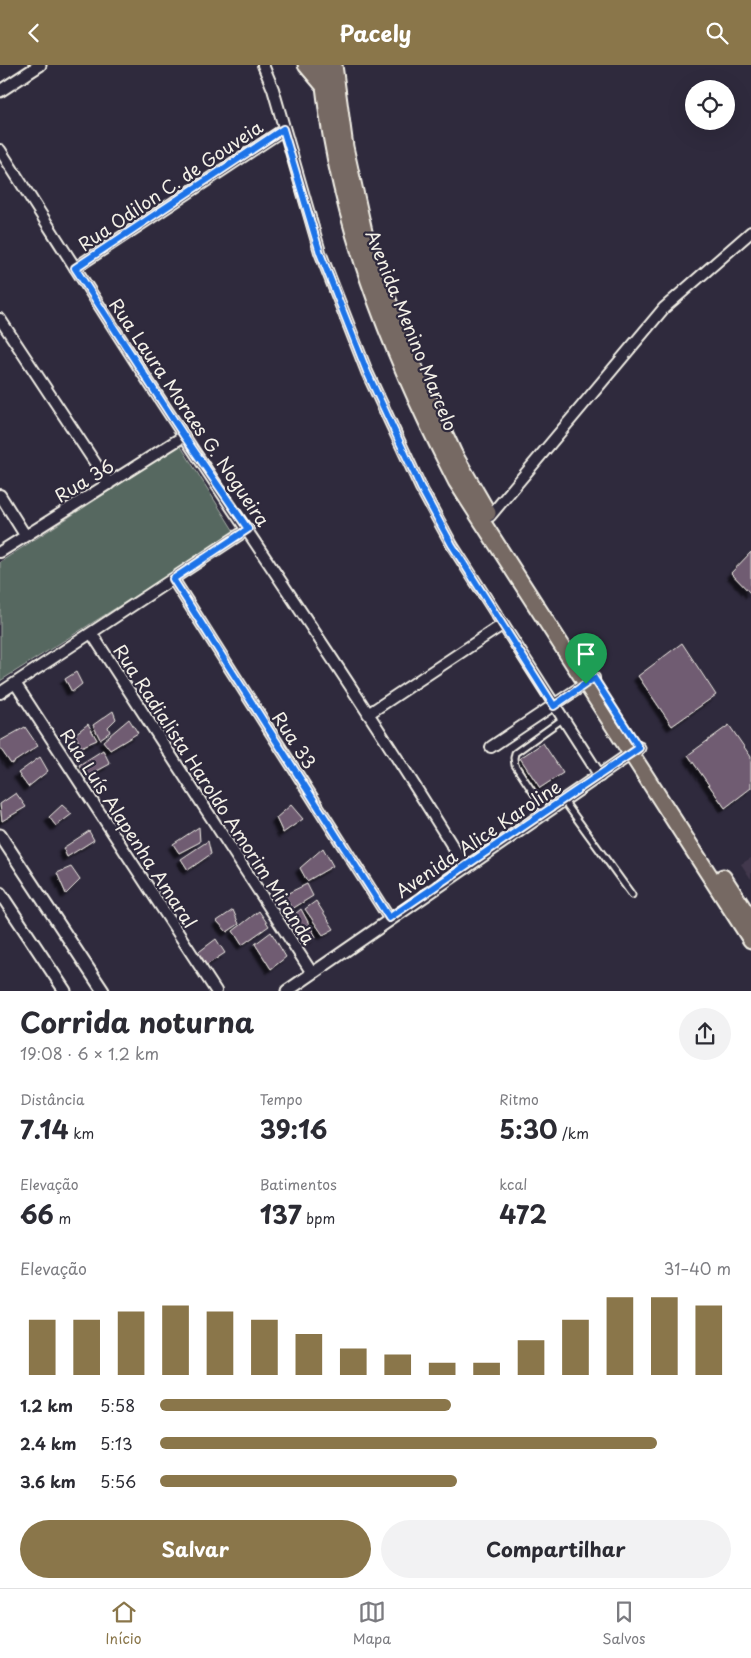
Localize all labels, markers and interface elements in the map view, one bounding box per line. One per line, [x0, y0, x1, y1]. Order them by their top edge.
text: Pacely [340, 16, 411, 49]
icon: back [20, 19, 48, 47]
icon: search [703, 19, 731, 47]
map controls [685, 80, 735, 130]
button: locate [685, 80, 735, 130]
street label: Rua Odilon C. de Gouveia [72, 113, 268, 257]
street label: Avenida Menino Marcelo [359, 226, 465, 434]
street label: Rua Laura Moraes G. Nogueira [103, 292, 277, 532]
street label: Rua 36 [49, 452, 119, 508]
pin [565, 633, 607, 684]
street label: Rua Radialista Haroldo Amorim Miranda [108, 639, 322, 949]
icon: arrive [572, 640, 600, 668]
street label: Rua 33 [266, 706, 324, 774]
street label: Rua Luís Alapenha Amaral [54, 723, 204, 933]
street label: Avenida Alice Karoline [390, 772, 566, 904]
text: Corrida noturna [20, 1000, 254, 1043]
button: share [679, 1008, 731, 1060]
text: 19:08 · 6 × 1.2 km [20, 1041, 159, 1065]
text: Distância [20, 1089, 85, 1110]
text: Tempo [260, 1089, 302, 1110]
text: Ritmo [499, 1089, 539, 1110]
text: 7.14 [20, 1110, 69, 1148]
text: 39:16 [260, 1110, 327, 1148]
text: 5:30 [499, 1110, 558, 1148]
text: km [69, 1123, 94, 1144]
text: /km [558, 1123, 589, 1144]
text: Elevação [20, 1174, 79, 1195]
text: Batimentos [260, 1174, 337, 1195]
text: kcal [499, 1174, 527, 1195]
text: 66 [20, 1195, 54, 1233]
text: 137 [260, 1195, 302, 1233]
text: 472 [499, 1195, 547, 1233]
text: m [54, 1208, 71, 1229]
text: bpm [302, 1208, 335, 1229]
text: Elevação [20, 1256, 87, 1280]
text: 31–40 m [664, 1256, 731, 1280]
text: 1.2 km [20, 1393, 73, 1417]
text: 5:58 [100, 1393, 135, 1417]
text: 2.4 km [20, 1431, 76, 1455]
text: 5:13 [100, 1431, 133, 1455]
text: 3.6 km [20, 1469, 76, 1493]
text: 5:56 [100, 1469, 136, 1493]
button: Salvar [20, 1520, 371, 1578]
button: Compartilhar [381, 1520, 731, 1578]
tab: Início [106, 1598, 142, 1649]
tab: Mapa [353, 1598, 391, 1649]
tab: Salvos [602, 1598, 645, 1649]

